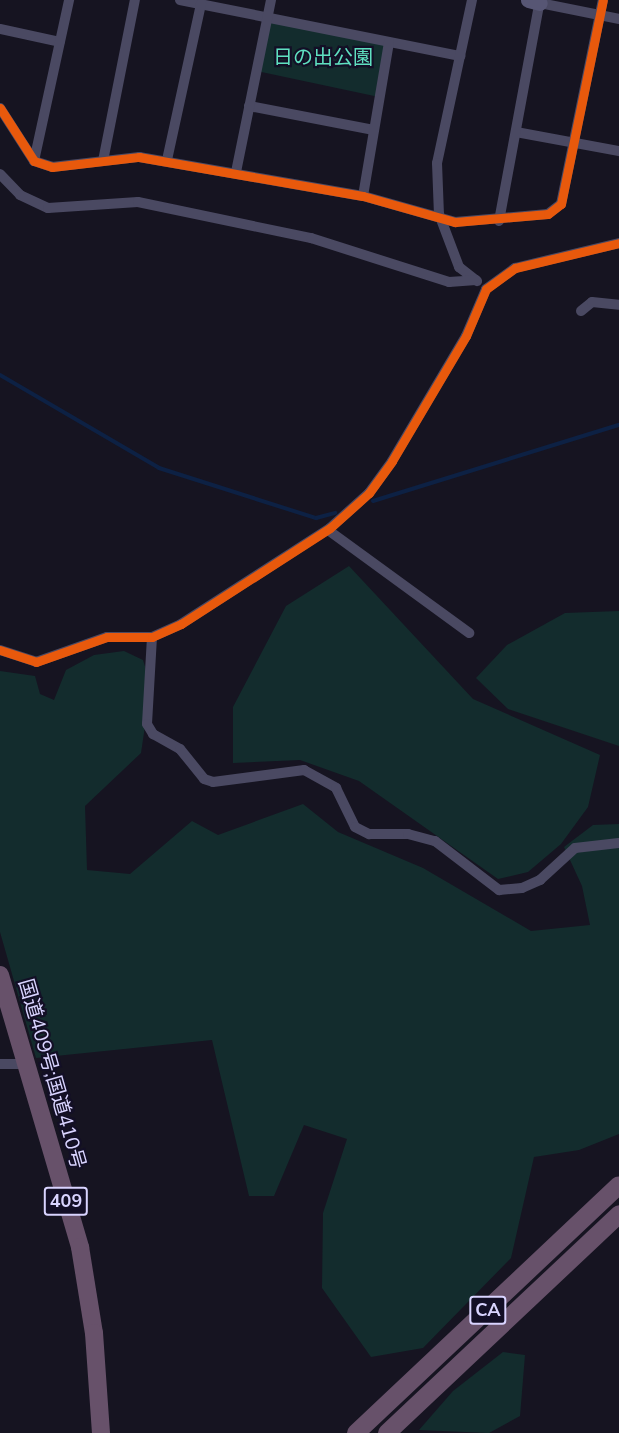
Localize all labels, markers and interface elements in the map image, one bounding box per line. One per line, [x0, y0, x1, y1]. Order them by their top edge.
park label: 日の出公園 [273, 45, 373, 69]
street label: 国道409号;国道410号 [13, 976, 91, 1172]
road number: 409 [44, 1186, 88, 1216]
road number: CA [468, 1295, 508, 1325]

